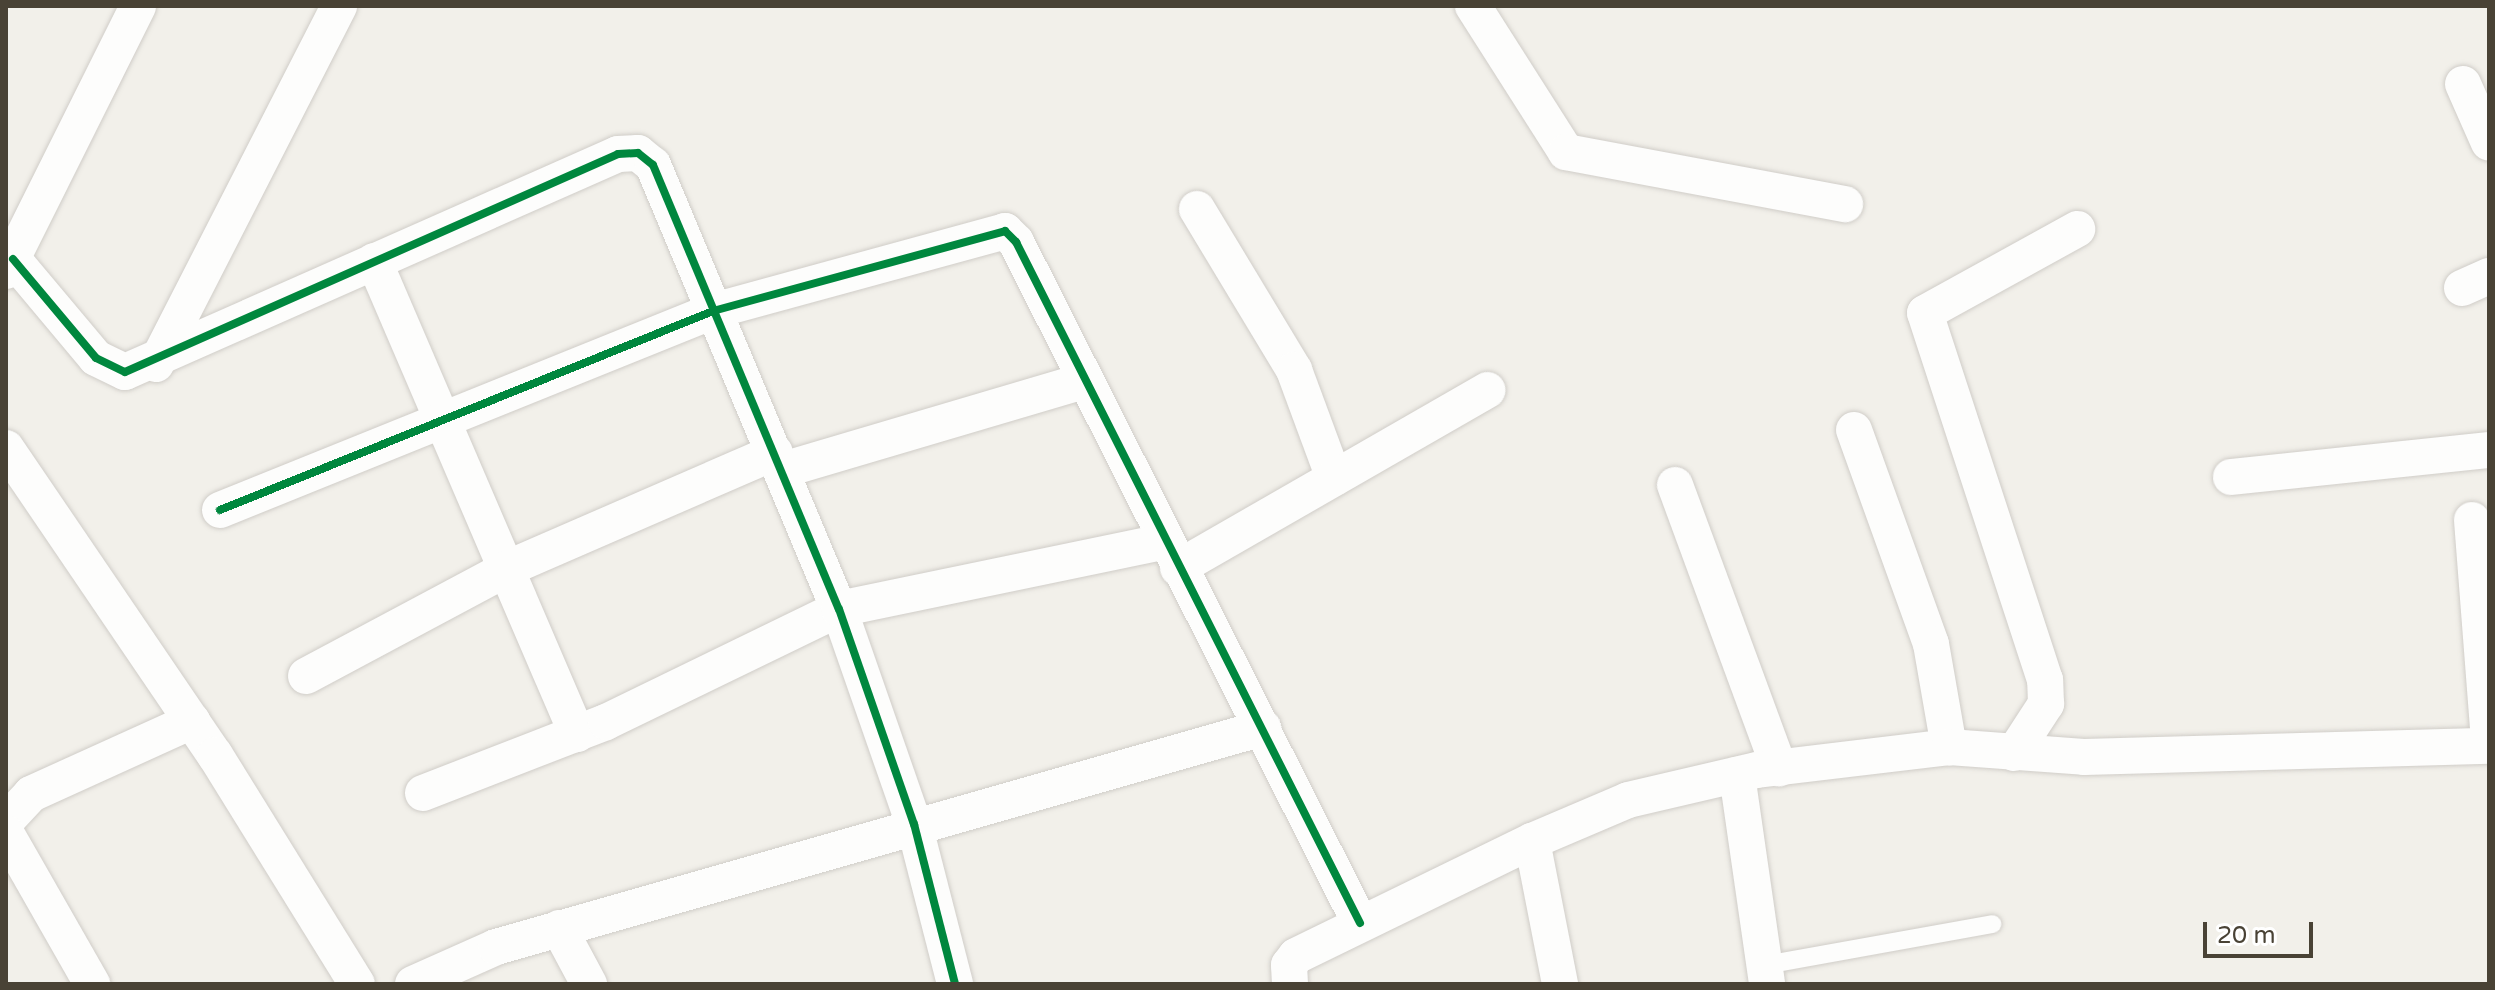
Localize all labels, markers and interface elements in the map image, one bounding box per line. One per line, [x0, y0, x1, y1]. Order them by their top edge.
scale bar [2207, 906, 2317, 956]
text: 20 m [2217, 921, 2275, 950]

